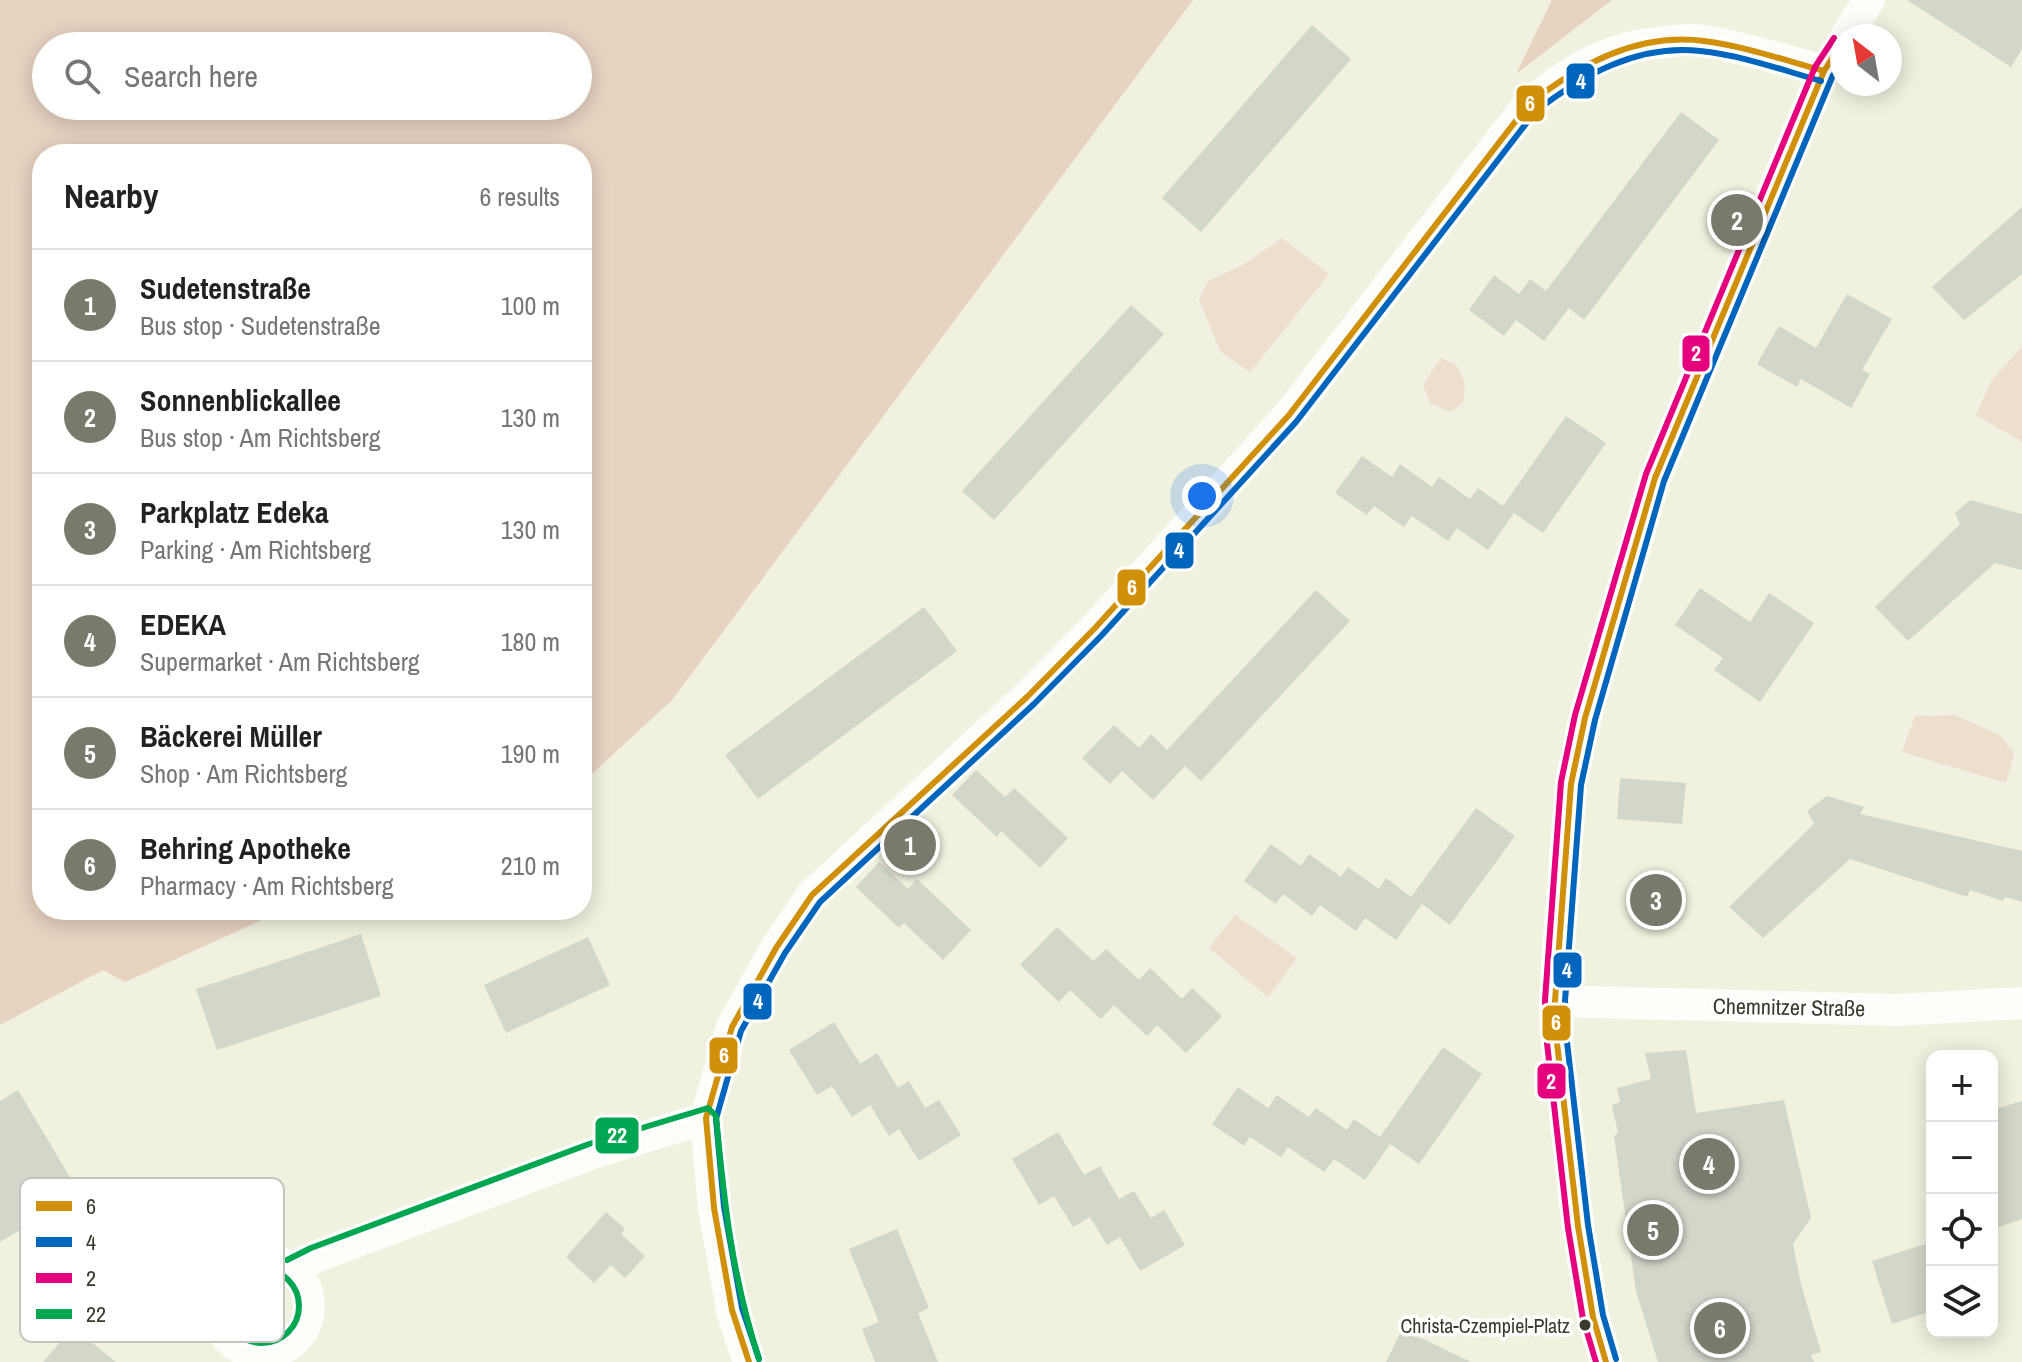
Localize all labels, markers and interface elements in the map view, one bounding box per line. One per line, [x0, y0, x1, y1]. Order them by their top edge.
north arrow [1830, 24, 1902, 96]
search box [32, 32, 592, 120]
icon: search [60, 54, 104, 98]
text: Search here [124, 56, 258, 96]
line badge: 4 [1565, 62, 1596, 100]
text: 4 [1576, 66, 1586, 96]
line badge: 6 [1515, 84, 1546, 123]
text: 6 [1525, 88, 1535, 118]
text: Nearby [64, 173, 159, 219]
text: 6 results [479, 179, 560, 214]
pin: 2 [1711, 190, 1763, 250]
text: Sudetenstraße [140, 268, 311, 308]
text: 1 [84, 288, 96, 323]
text: 100 m [501, 288, 560, 323]
text: Bus stop · Sudetenstraße [140, 308, 381, 343]
line badge: 2 [1681, 334, 1711, 373]
text: 2 [1691, 338, 1701, 368]
text: Sonnenblickallee [140, 380, 341, 420]
text: 2 [84, 400, 96, 435]
text: 130 m [501, 400, 560, 435]
text: Bus stop · Am Richtsberg [140, 420, 381, 455]
your location [1182, 476, 1222, 516]
text: Parkplatz Edeka [140, 492, 329, 532]
text: 3 [84, 512, 96, 547]
text: 130 m [501, 512, 560, 547]
line badge: 4 [1164, 531, 1195, 570]
text: Parking · Am Richtsberg [140, 532, 371, 567]
text: 4 [1174, 535, 1184, 565]
line badge: 6 [1116, 568, 1147, 607]
text: 6 [1127, 572, 1137, 602]
text: EDEKA [140, 604, 226, 644]
text: 4 [84, 624, 96, 659]
text: 180 m [501, 624, 560, 659]
text: Supermarket · Am Richtsberg [140, 644, 420, 679]
text: Bäckerei Müller [140, 716, 322, 756]
text: 5 [84, 736, 96, 771]
text: 190 m [501, 736, 560, 771]
text: Shop · Am Richtsberg [140, 756, 347, 791]
pin: 1 [884, 815, 936, 875]
text: Behring Apotheke [140, 828, 351, 868]
text: 6 [84, 848, 96, 883]
text: 210 m [501, 848, 560, 883]
text: Pharmacy · Am Richtsberg [140, 868, 394, 903]
pin: 3 [1630, 870, 1682, 930]
line badge: 4 [1552, 951, 1583, 989]
text: 4 [1562, 955, 1572, 985]
line badge: 4 [742, 982, 773, 1021]
text: 4 [753, 986, 763, 1016]
street label: Chemnitzer Straße [1713, 991, 1865, 1023]
line badge: 6 [1541, 1004, 1572, 1042]
text: 6 [1551, 1007, 1561, 1037]
line badge: 6 [708, 1036, 739, 1075]
text: 6 [719, 1040, 729, 1070]
map controls [1926, 1050, 1998, 1338]
button: + [1926, 1050, 1998, 1122]
line badge: 2 [1536, 1062, 1567, 1100]
text: 2 [1546, 1066, 1556, 1096]
line badge: 22 [594, 1116, 640, 1155]
text: 22 [607, 1120, 627, 1150]
button: − [1926, 1122, 1998, 1194]
pin: 4 [1683, 1134, 1735, 1194]
legend [20, 1178, 284, 1342]
text: 6 [86, 1191, 96, 1221]
button: locate [1926, 1194, 1998, 1266]
pin: 5 [1627, 1200, 1679, 1260]
text: 4 [86, 1227, 96, 1257]
text: 2 [86, 1263, 96, 1293]
button: layers [1926, 1266, 1998, 1338]
pin: 6 [1694, 1298, 1746, 1358]
text: 22 [86, 1299, 106, 1329]
place label: Christa-Czempiel-Platz [1401, 1312, 1570, 1339]
marker: Christa-Czempiel-Platz [1577, 1317, 1593, 1333]

